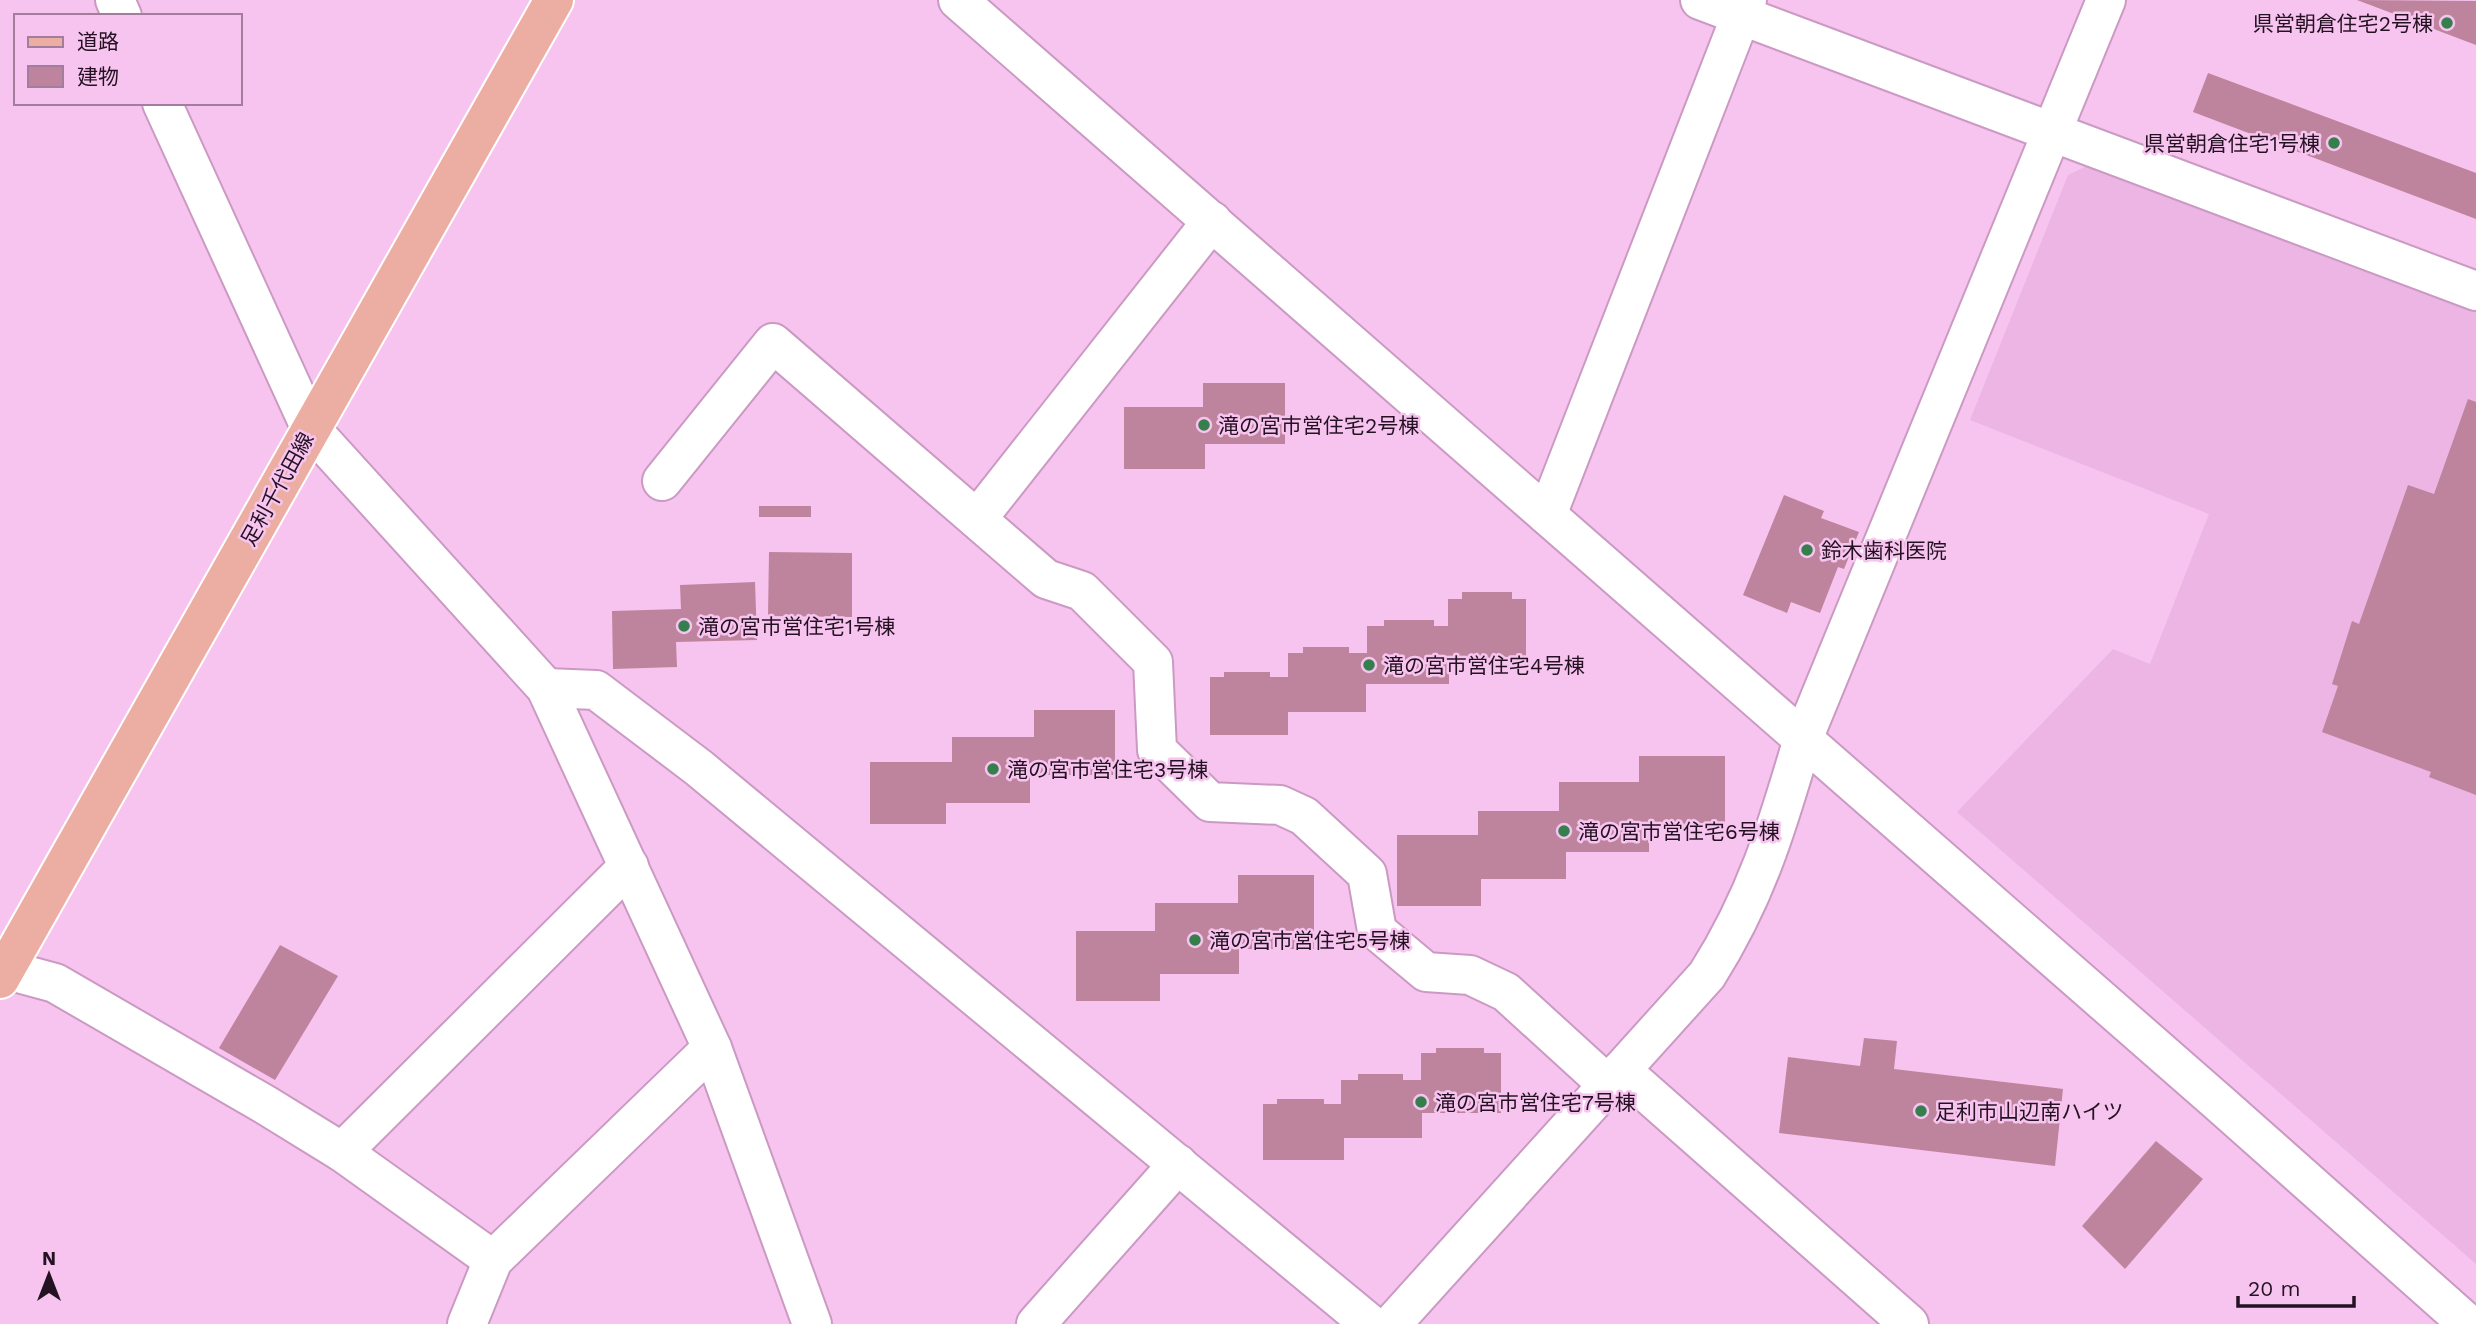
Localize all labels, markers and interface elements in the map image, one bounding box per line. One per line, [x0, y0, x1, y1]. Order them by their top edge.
place label: 県営朝倉住宅2号棟 [2253, 11, 2433, 36]
legend [14, 14, 242, 105]
marker: 県営朝倉住宅2号棟 [2439, 15, 2455, 31]
text: 道路 [77, 29, 119, 54]
text: 建物 [77, 64, 119, 89]
place label: 県営朝倉住宅1号棟 [2144, 131, 2320, 156]
marker: 県営朝倉住宅1号棟 [2326, 135, 2342, 151]
place label: 滝の宮市営住宅2号棟 [1218, 413, 1419, 438]
marker: 滝の宮市営住宅2号棟 [1196, 417, 1212, 433]
street label: 足利千代田線 [236, 428, 318, 550]
place label: 鈴木歯科医院 [1821, 538, 1947, 563]
marker: 鈴木歯科医院 [1799, 542, 1815, 558]
place label: 滝の宮市営住宅1号棟 [698, 614, 895, 639]
marker: 滝の宮市営住宅1号棟 [676, 618, 692, 634]
place label: 滝の宮市営住宅4号棟 [1383, 653, 1585, 678]
marker: 滝の宮市営住宅4号棟 [1361, 657, 1377, 673]
place label: 滝の宮市営住宅3号棟 [1007, 757, 1208, 782]
marker: 滝の宮市営住宅3号棟 [985, 761, 1001, 777]
place label: 滝の宮市営住宅6号棟 [1578, 819, 1780, 844]
marker: 滝の宮市営住宅6号棟 [1556, 823, 1572, 839]
place label: 滝の宮市営住宅5号棟 [1209, 928, 1410, 953]
marker: 滝の宮市営住宅5号棟 [1187, 932, 1203, 948]
place label: 滝の宮市営住宅7号棟 [1435, 1090, 1636, 1115]
marker: 滝の宮市営住宅7号棟 [1413, 1094, 1429, 1110]
place label: 足利市山辺南ハイツ [1935, 1099, 2124, 1124]
marker: 足利市山辺南ハイツ [1913, 1103, 1929, 1119]
north arrow [14, 1240, 84, 1310]
text: N [42, 1247, 56, 1270]
scale bar [2238, 1264, 2354, 1308]
text: 20 m [2248, 1276, 2300, 1301]

